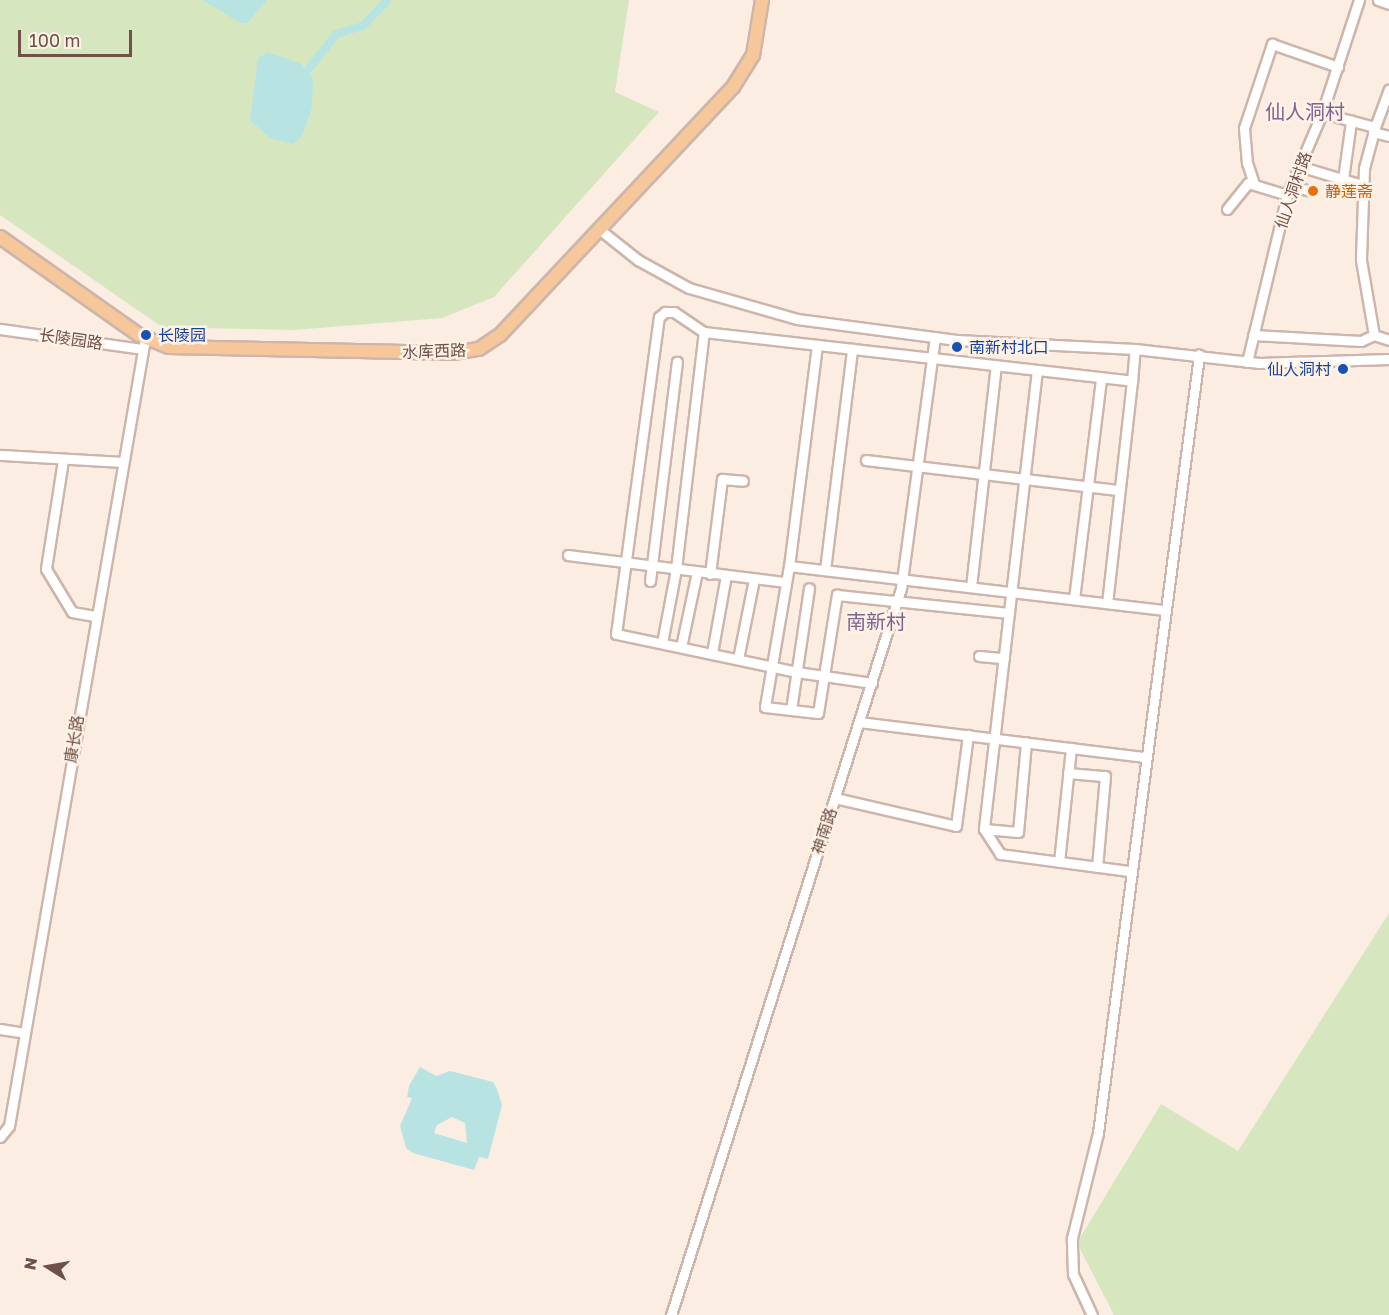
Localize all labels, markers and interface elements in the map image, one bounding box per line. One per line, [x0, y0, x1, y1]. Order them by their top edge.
scale bar [21, 18, 135, 56]
text: 100 m [29, 29, 80, 51]
district label: 仙人洞村 [1265, 99, 1345, 123]
street label: 仙人洞村路 [1271, 149, 1315, 231]
place label: 静莲斋 [1325, 181, 1373, 201]
marker: 静莲斋 [1306, 184, 1320, 198]
street label: 长陵园路 [38, 325, 104, 353]
place label: 长陵园 [158, 325, 206, 345]
marker: 长陵园 [139, 328, 153, 342]
place label: 南新村北口 [969, 337, 1049, 357]
street label: 水库西路 [402, 340, 466, 362]
marker: 南新村北口 [950, 340, 964, 354]
place label: 仙人洞村 [1267, 359, 1331, 379]
marker: 仙人洞村 [1336, 362, 1350, 376]
district label: 南新村 [846, 609, 906, 633]
street label: 康长路 [61, 714, 87, 764]
street label: 神南路 [807, 805, 841, 857]
north arrow [18, 1237, 78, 1297]
text: N [19, 1256, 41, 1271]

